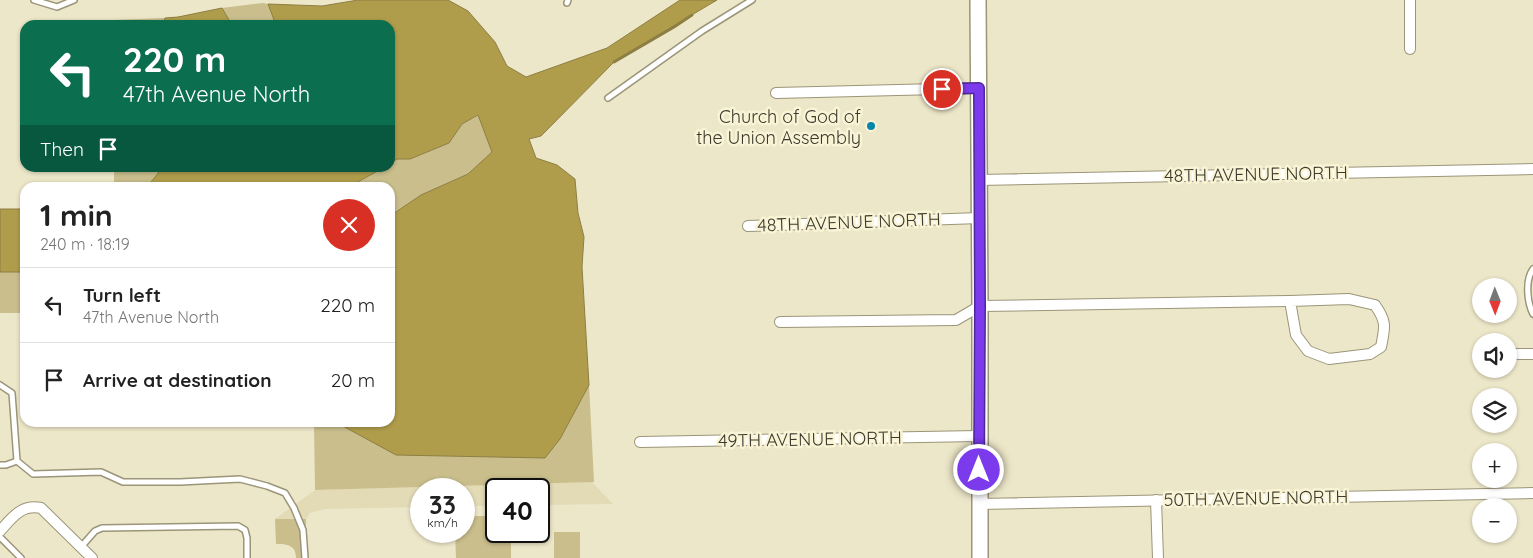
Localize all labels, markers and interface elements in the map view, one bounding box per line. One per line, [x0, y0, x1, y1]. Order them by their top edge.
text: 220 m [123, 37, 226, 81]
icon: left [40, 40, 105, 105]
pin [921, 68, 963, 110]
icon: arrive [928, 75, 956, 103]
text: 47th Avenue North [123, 80, 310, 108]
place label: Church of God of the Union Assembly [696, 105, 862, 149]
marker: Church of God of the Union Assembly [865, 120, 877, 132]
icon: arrive [94, 135, 122, 163]
text: Then [40, 137, 84, 161]
street label: 48TH AVENUE NORTH [1164, 161, 1348, 187]
text: 1 min [40, 196, 113, 234]
button: close [323, 199, 375, 251]
street label: 48TH AVENUE NORTH [757, 207, 941, 237]
text: 240 m · 18:19 [40, 234, 130, 254]
north arrow [1472, 278, 1518, 322]
map controls [1472, 278, 1517, 543]
text: Turn left [83, 283, 161, 307]
icon: left [40, 291, 68, 319]
text: 220 m [320, 293, 375, 317]
text: 47th Avenue North [83, 307, 219, 327]
button: sound [1472, 333, 1517, 378]
icon: arrive [40, 366, 68, 394]
text: Arrive at destination [83, 368, 272, 392]
text: 20 m [331, 368, 375, 392]
button: layers [1472, 388, 1517, 433]
street label: 49TH AVENUE NORTH [718, 426, 902, 452]
position arrow [952, 443, 1004, 495]
button: + [1472, 443, 1517, 488]
speed limit sign: 40 [485, 478, 550, 543]
street label: 50TH AVENUE NORTH [1163, 485, 1349, 511]
text: 33 [429, 489, 456, 520]
button: − [1472, 498, 1517, 543]
text: km/h [427, 515, 458, 530]

